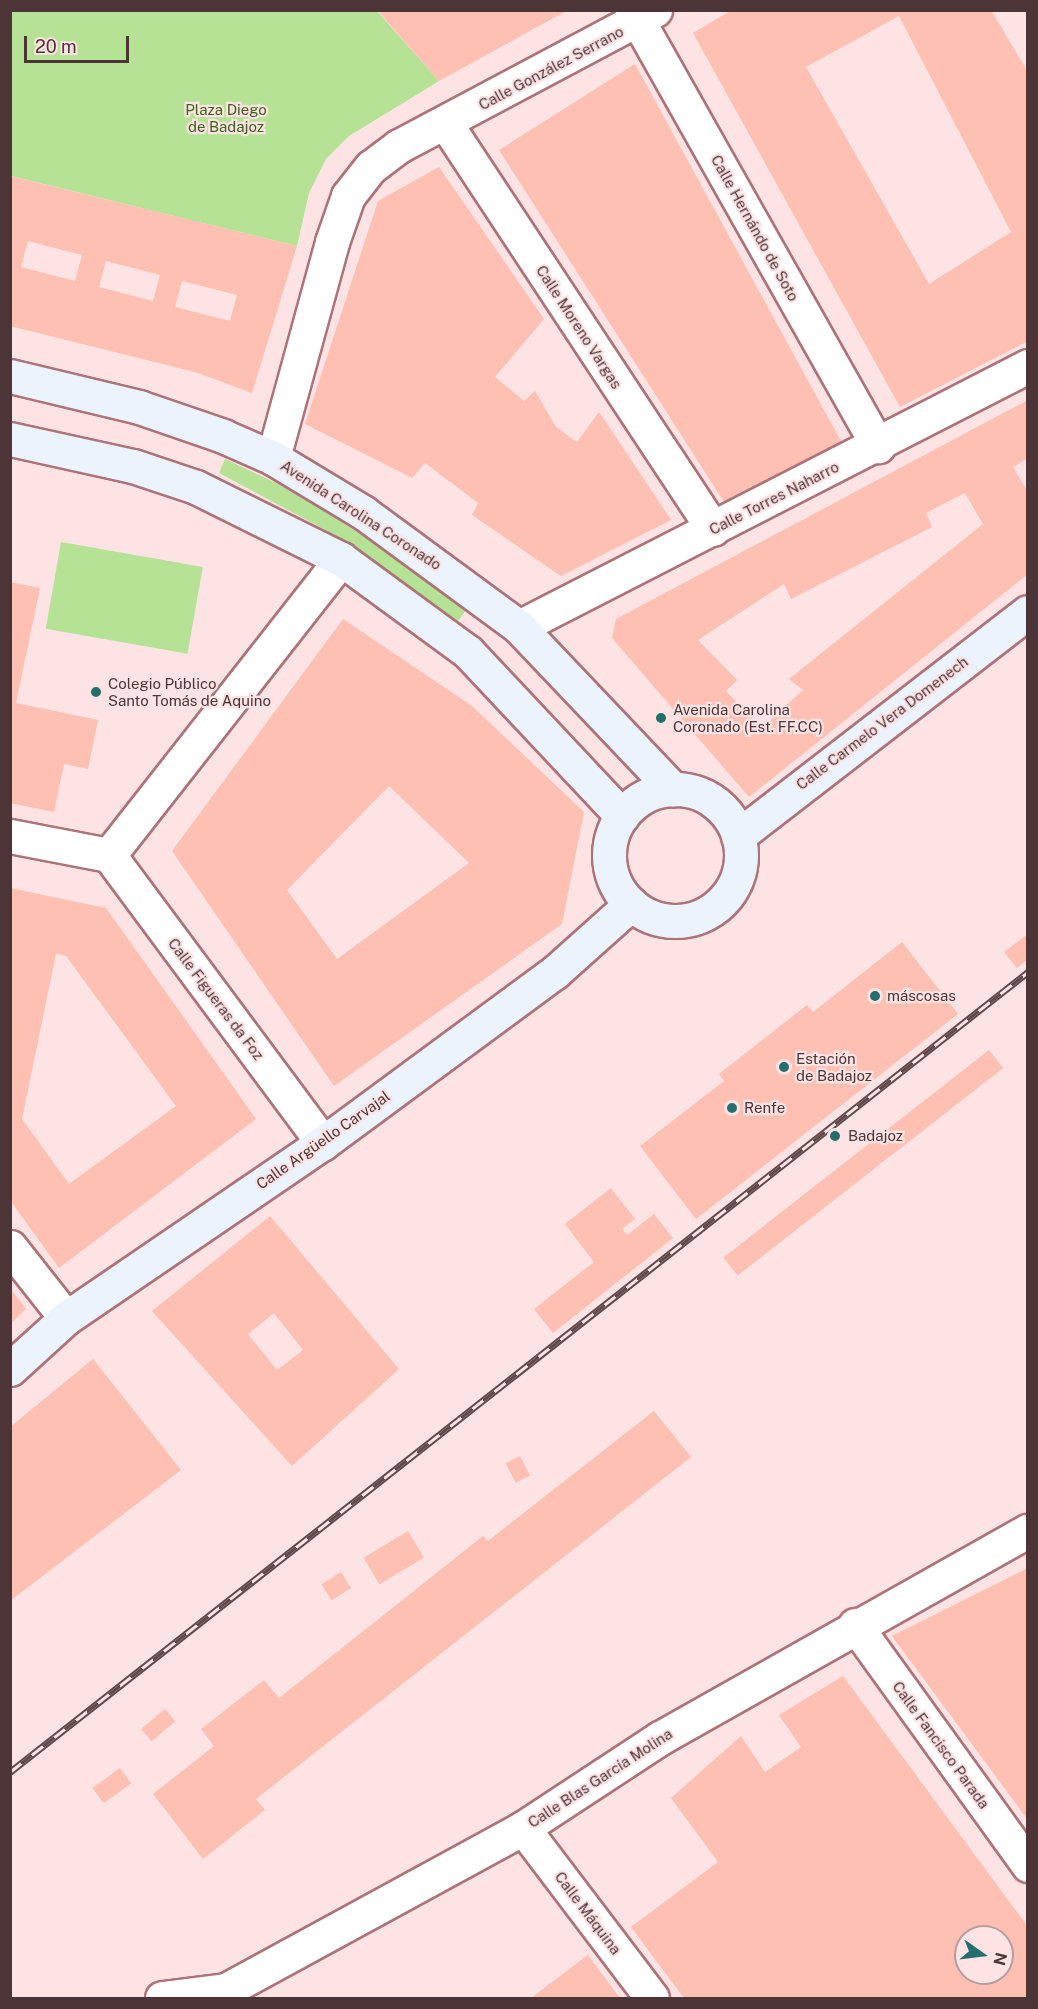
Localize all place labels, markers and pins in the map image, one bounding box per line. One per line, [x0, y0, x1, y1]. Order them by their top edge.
place label: Colegio Público Santo Tomás de Aquino [108, 674, 271, 709]
marker: Colegio Público Santo Tomás de Aquino [89, 685, 103, 699]
place label: Avenida Carolina Coronado (Est. FF.CC) [673, 700, 823, 735]
marker: Avenida Carolina Coronado (Est. FF.CC) [654, 711, 668, 725]
place label: máscosas [887, 987, 956, 1005]
marker: máscosas [868, 989, 882, 1003]
place label: Estación de Badajoz [796, 1049, 872, 1084]
marker: Estación de Badajoz [777, 1060, 791, 1074]
place label: Renfe [744, 1099, 785, 1117]
marker: Renfe [725, 1101, 739, 1115]
marker: Badajoz [826, 1127, 844, 1145]
place label: Badajoz [848, 1127, 903, 1145]

